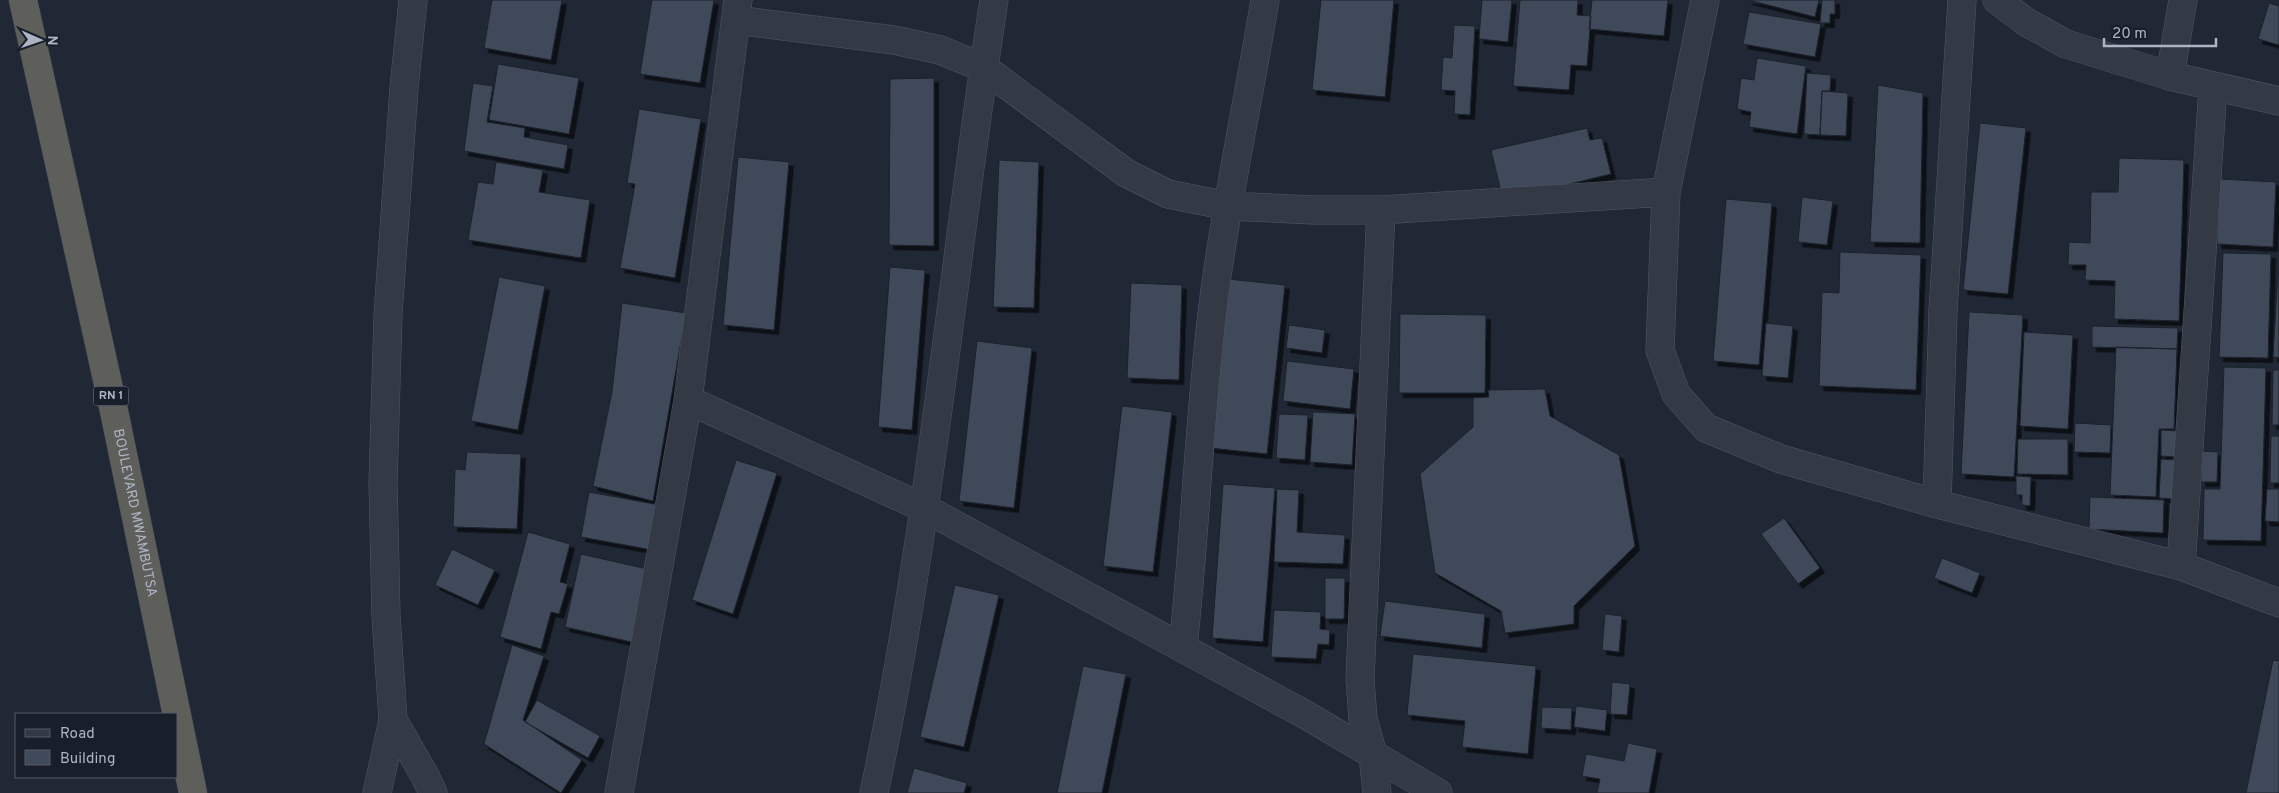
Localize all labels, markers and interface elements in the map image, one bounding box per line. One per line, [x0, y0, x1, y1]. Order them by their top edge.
north arrow [15, 15, 65, 65]
scale bar [2104, 15, 2216, 47]
text: 20 m [2112, 25, 2147, 44]
text: N [43, 35, 60, 46]
road number: RN 1 [94, 386, 128, 406]
street label: BOULEVARD MWAMBUTSA [109, 427, 161, 598]
legend [15, 713, 178, 778]
text: Road [60, 725, 95, 744]
text: Building [60, 750, 115, 769]

